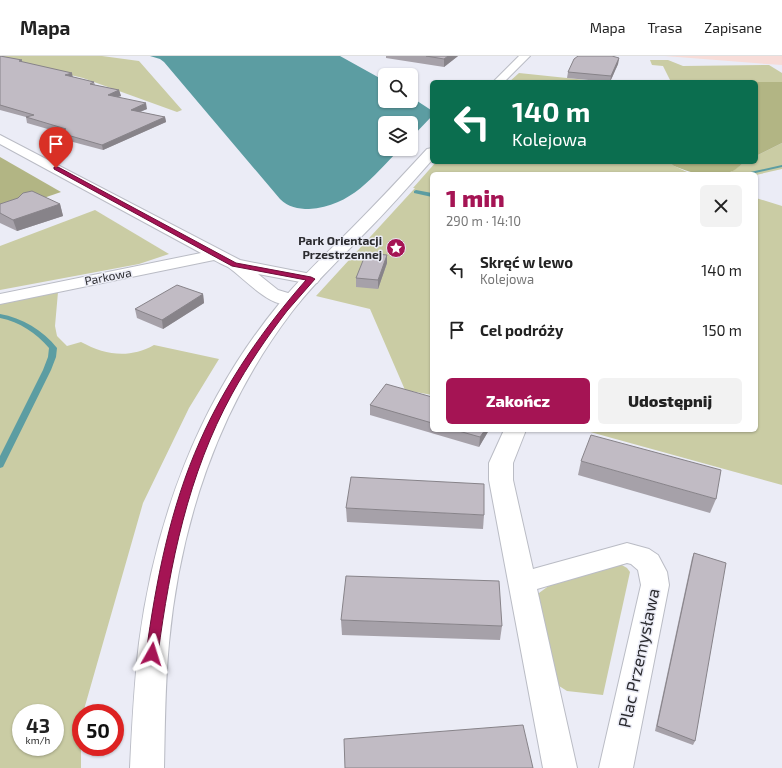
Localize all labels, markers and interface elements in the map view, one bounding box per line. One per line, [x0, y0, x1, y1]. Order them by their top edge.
text: Mapa [20, 16, 70, 39]
text: Mapa [590, 19, 625, 36]
text: Trasa [647, 19, 682, 36]
text: Zapisane [704, 19, 762, 36]
map controls [378, 68, 418, 156]
button: search [378, 68, 418, 108]
text: 140 m [512, 94, 590, 128]
icon: left [446, 96, 498, 148]
button: layers [378, 116, 418, 156]
pin [39, 127, 73, 168]
text: Kolejowa [512, 128, 587, 150]
icon: arrive [45, 133, 67, 155]
text: 1 min [446, 183, 505, 212]
button: close [700, 185, 742, 227]
text: 290 m · 14:10 [446, 213, 521, 229]
place label: Park Orientacji Przestrzennej [298, 233, 382, 262]
place icon: Park Orientacji Przestrzennej [385, 237, 407, 259]
text: Skręć w lewo [480, 253, 573, 271]
icon: left [446, 259, 468, 281]
text: 140 m [701, 261, 742, 279]
street label: Parkowa [83, 265, 133, 287]
text: Kolejowa [480, 271, 534, 287]
icon: arrive [446, 319, 468, 341]
text: Cel podróży [480, 321, 563, 339]
text: 150 m [702, 321, 742, 339]
button: Zakończ [446, 378, 590, 424]
button: Udostępnij [598, 378, 742, 424]
street label: Plac Przemysława [613, 586, 664, 729]
position arrow [131, 633, 173, 675]
speed limit sign: 50 [72, 704, 124, 756]
text: 43 [26, 713, 50, 737]
text: km/h [26, 734, 50, 746]

